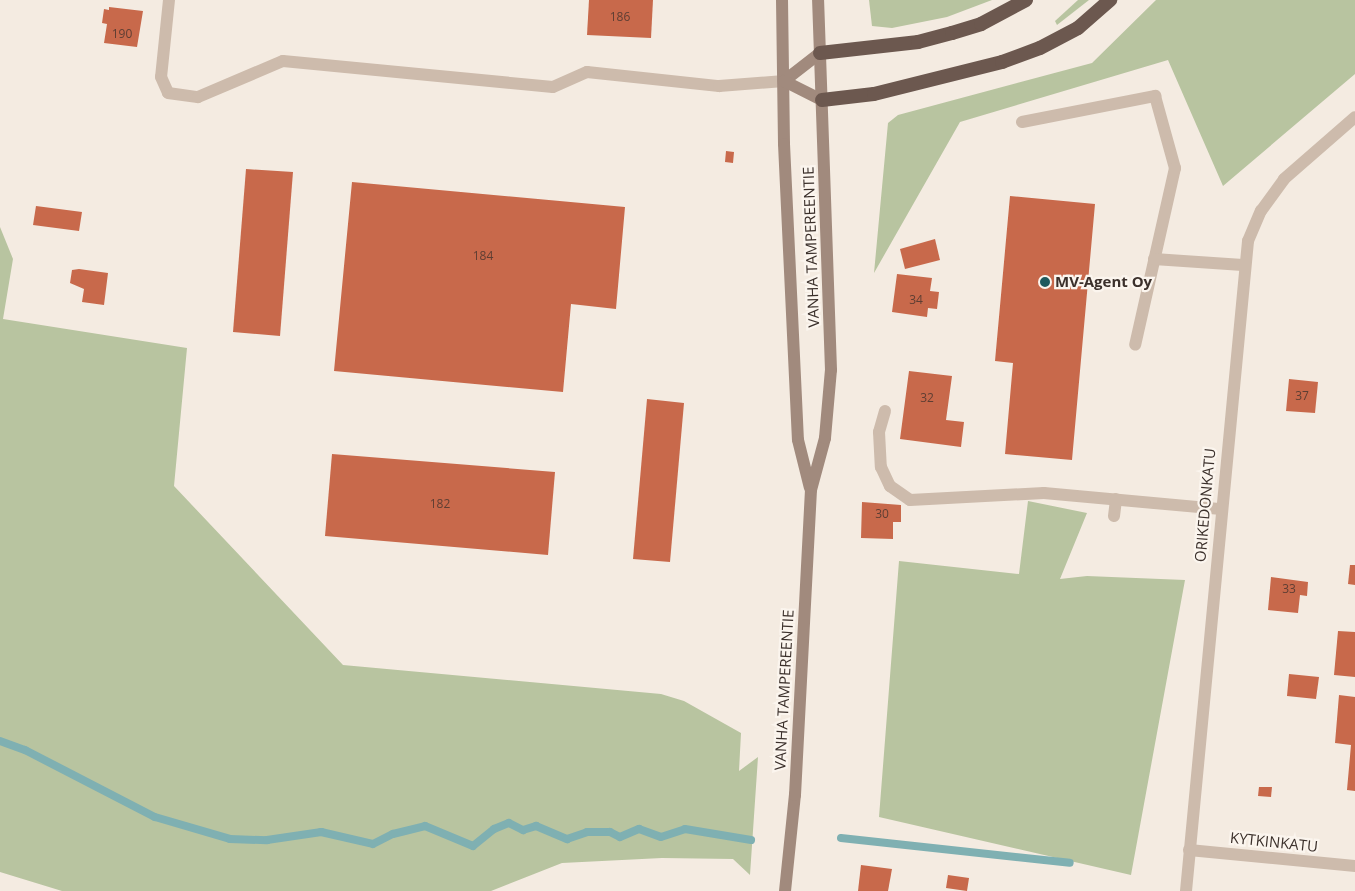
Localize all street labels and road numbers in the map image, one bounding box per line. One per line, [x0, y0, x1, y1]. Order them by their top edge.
street label: VANHA TAMPEREENTIE [799, 166, 823, 328]
street label: ORIKEDONKATU [1191, 447, 1219, 563]
street label: VANHA TAMPEREENTIE [771, 609, 797, 771]
street label: KYTKINKATU [1229, 828, 1319, 856]

